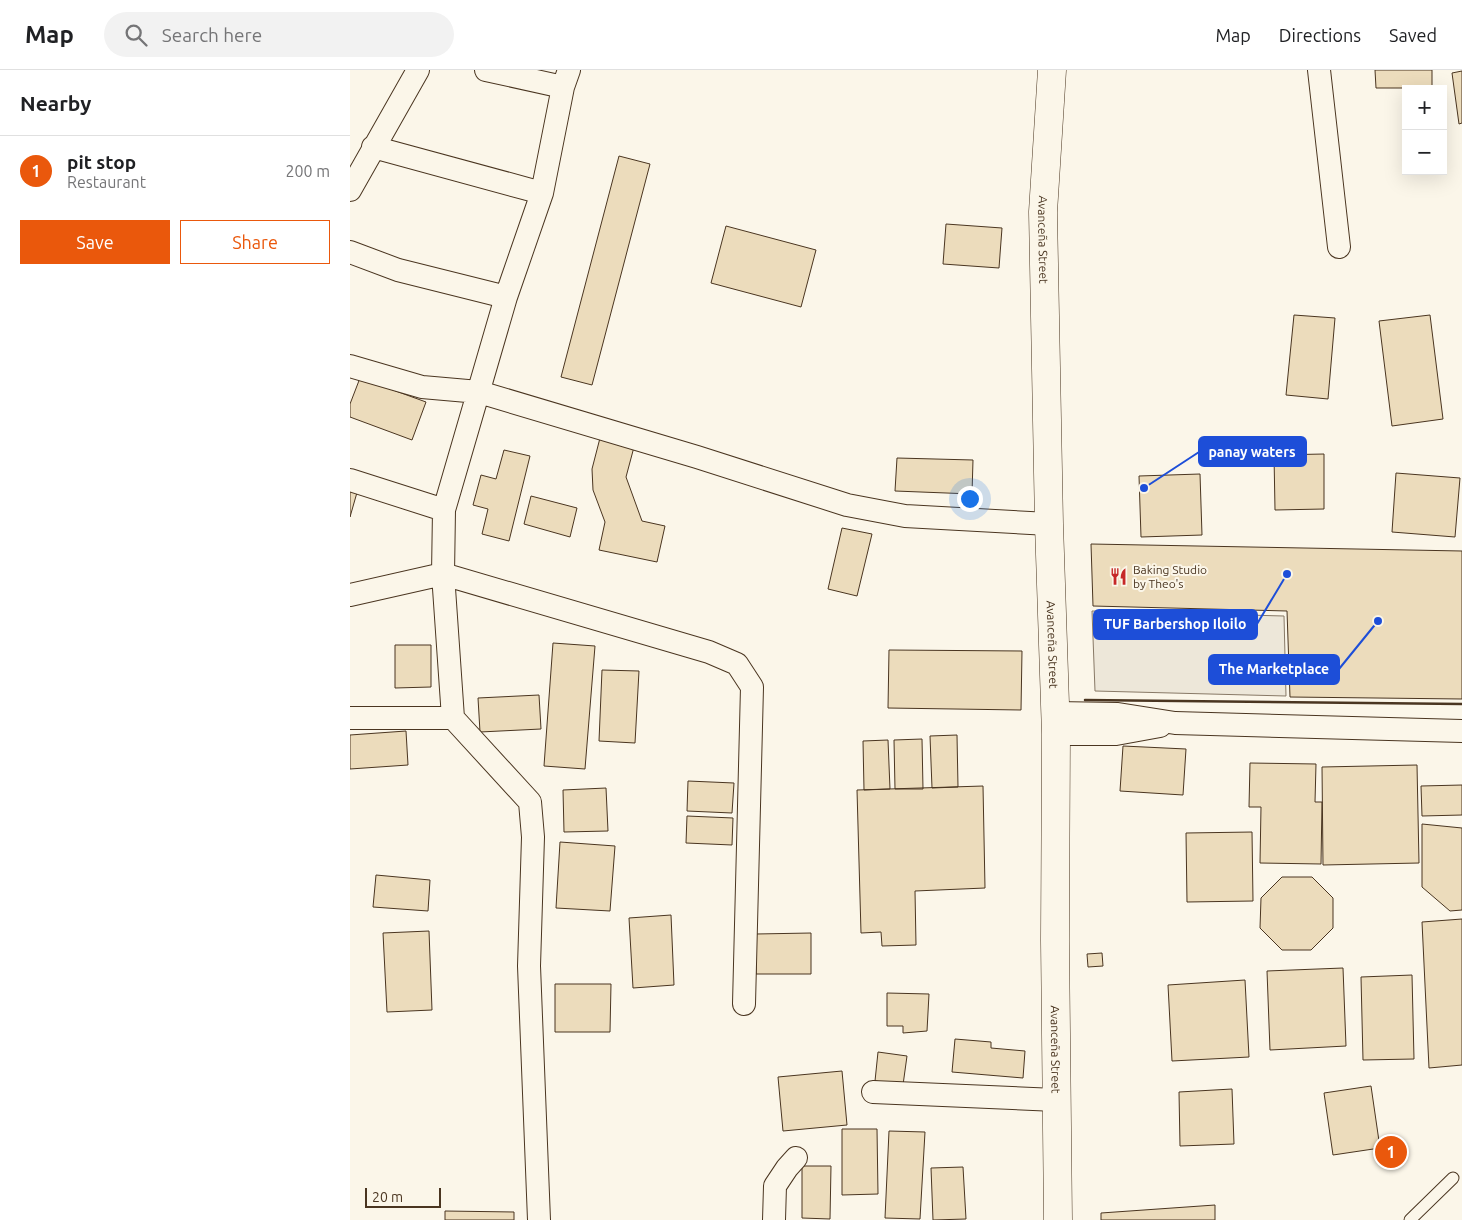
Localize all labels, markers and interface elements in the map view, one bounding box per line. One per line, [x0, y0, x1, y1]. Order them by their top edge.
search box [104, 12, 454, 57]
text: Map [25, 21, 74, 48]
icon: search [122, 21, 150, 49]
text: Search here [162, 24, 262, 46]
text: Map [1215, 25, 1251, 45]
text: Directions [1279, 25, 1361, 45]
text: Saved [1389, 25, 1437, 45]
map controls [1402, 85, 1447, 175]
button: + [1402, 85, 1447, 130]
text: Nearby [20, 91, 91, 115]
button: − [1402, 130, 1447, 175]
text: pit stop [67, 151, 136, 173]
text: 1 [31, 162, 41, 180]
text: 200 m [285, 162, 330, 180]
text: Restaurant [67, 173, 146, 191]
street label: Avanceña Street [1036, 195, 1051, 284]
button: Save [20, 220, 170, 264]
button: Share [180, 220, 330, 264]
callout: panay waters [1199, 437, 1306, 466]
text: panay waters [1208, 444, 1296, 460]
your location [957, 486, 983, 512]
place label: Baking Studio by Theo's [1133, 563, 1207, 590]
restaurant icon: Baking Studio by Theo's [1109, 566, 1129, 586]
street label: Avanceña Street [1045, 600, 1061, 689]
callout: TUF Barbershop Iloilo [1094, 610, 1257, 639]
text: TUF Barbershop Iloilo [1104, 616, 1246, 632]
callout: The Marketplace [1209, 655, 1339, 684]
text: The Marketplace [1219, 661, 1329, 677]
street label: Avanceña Street [1049, 1005, 1063, 1094]
pin: 1 [1375, 1133, 1407, 1171]
scale bar [365, 1185, 441, 1208]
text: 20 m [372, 1189, 403, 1205]

